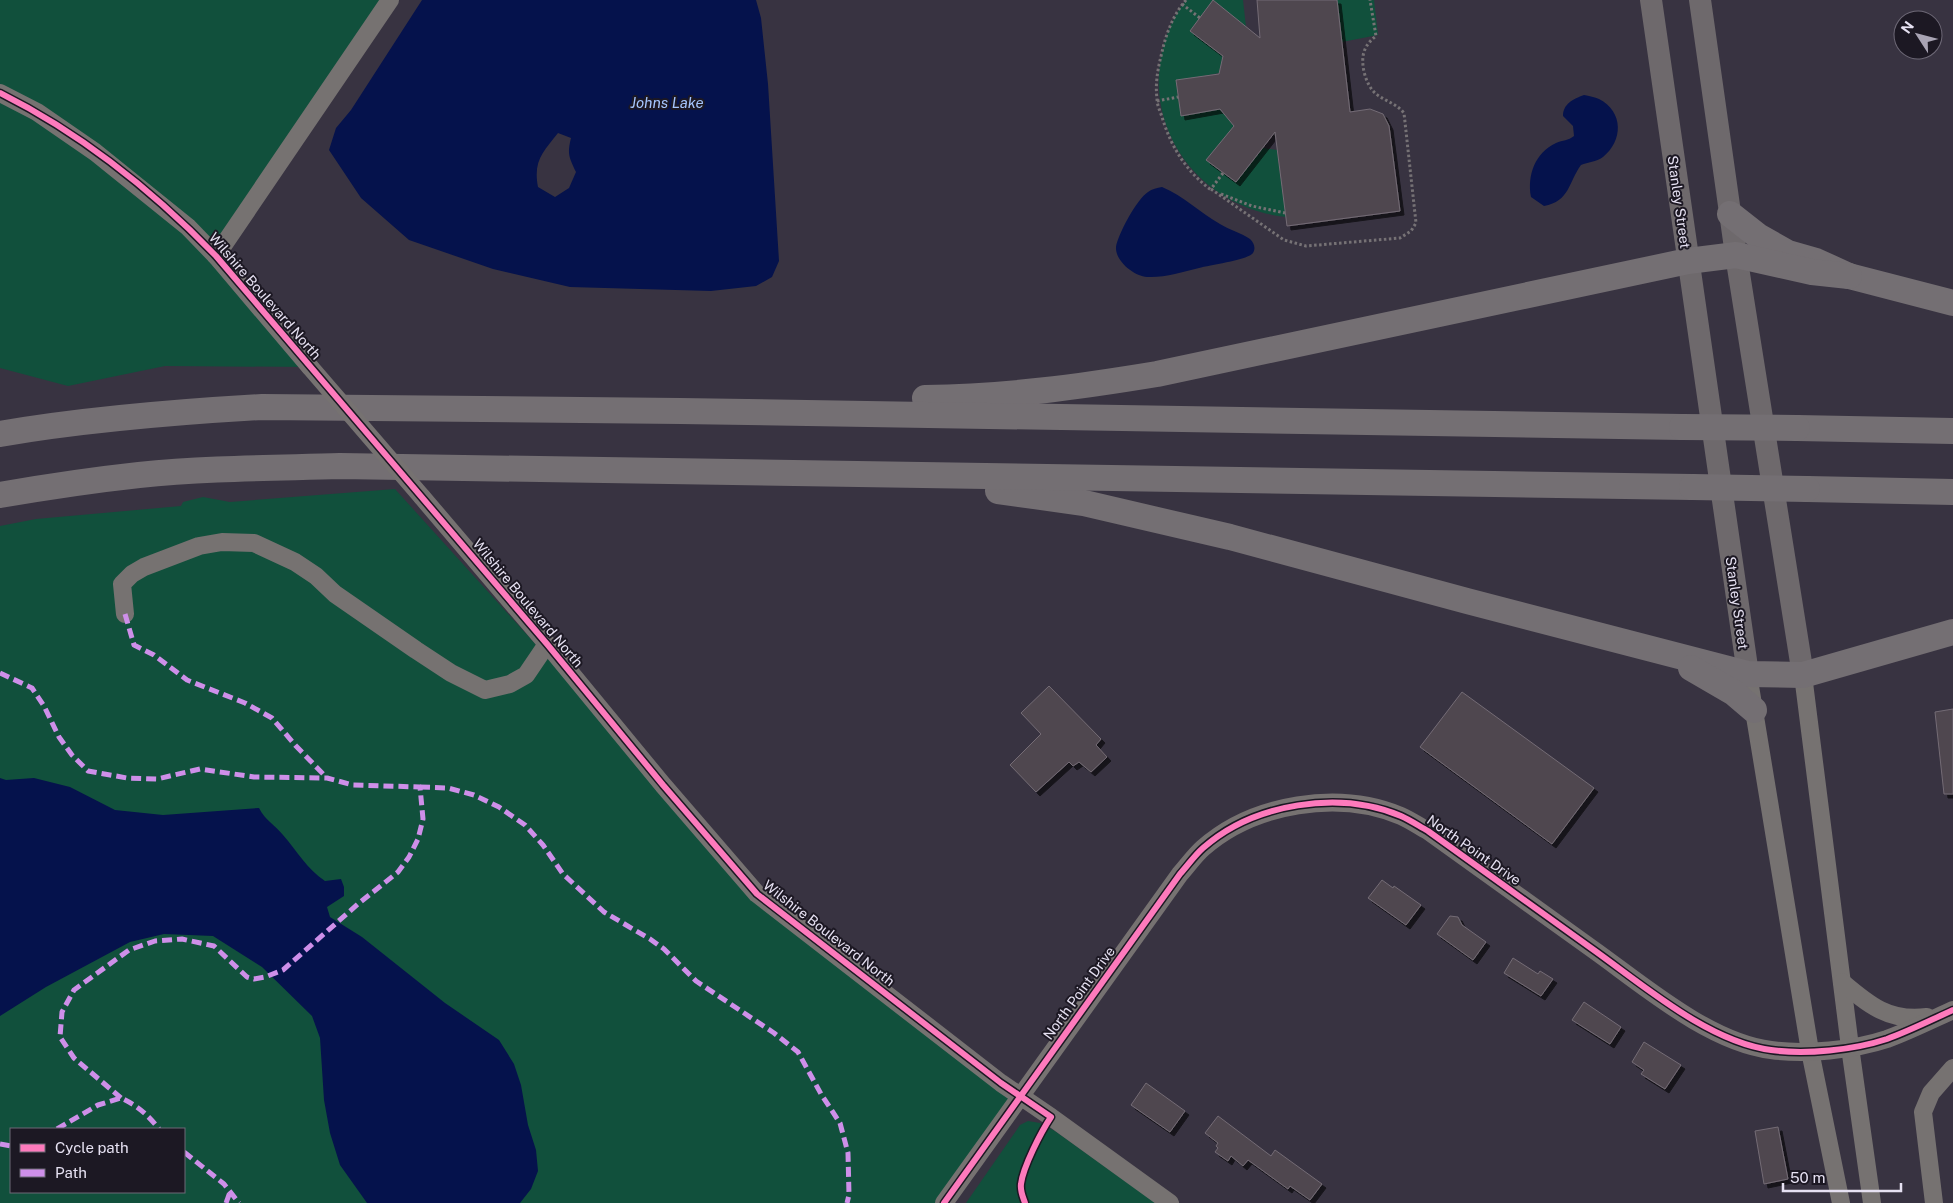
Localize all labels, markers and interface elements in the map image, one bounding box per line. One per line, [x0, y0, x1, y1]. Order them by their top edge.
north arrow [1893, 10, 1943, 60]
text: N [1898, 18, 1917, 36]
water label: Johns Lake [630, 94, 704, 111]
street label: Stanley Street [1665, 154, 1693, 250]
street label: Wilshire Boulevard North [206, 229, 324, 363]
street label: Wilshire Boulevard North [470, 536, 586, 670]
street label: Stanley Street [1723, 555, 1751, 651]
street label: North Point Drive [1424, 812, 1524, 888]
street label: Wilshire Boulevard North [760, 877, 898, 989]
street label: North Point Drive [1040, 943, 1118, 1043]
legend [10, 1128, 185, 1193]
text: Cycle path [55, 1139, 129, 1156]
scale bar [1783, 1160, 1900, 1192]
text: Path [55, 1164, 87, 1181]
text: 50 m [1790, 1169, 1825, 1186]

